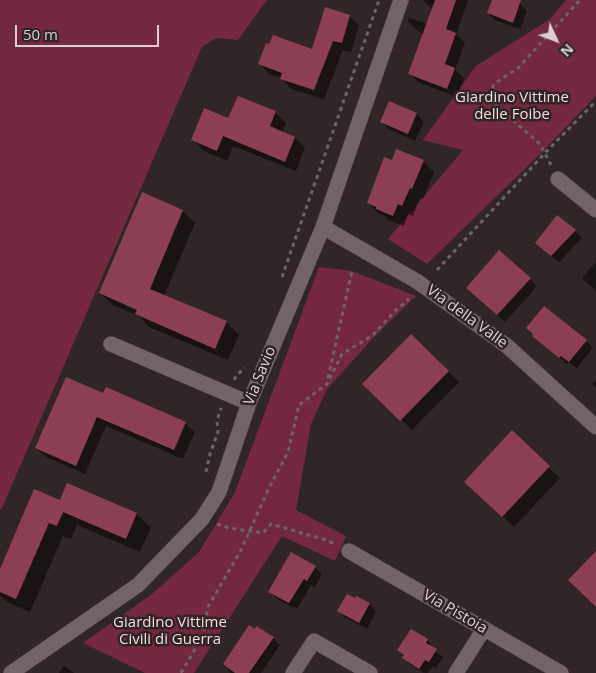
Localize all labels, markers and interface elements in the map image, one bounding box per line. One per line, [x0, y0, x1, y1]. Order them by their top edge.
scale bar [18, 15, 161, 47]
north arrow [531, 15, 581, 65]
text: 50 m [23, 24, 58, 44]
text: N [557, 40, 578, 61]
park label: Giardino Vittime delle Foibe [455, 89, 569, 124]
street label: Via della Valle [423, 282, 511, 352]
street label: Via Savio [240, 344, 280, 408]
street label: Via Pistoia [420, 586, 490, 638]
park label: Giardino Vittime Civili di Guerra [113, 614, 227, 649]

